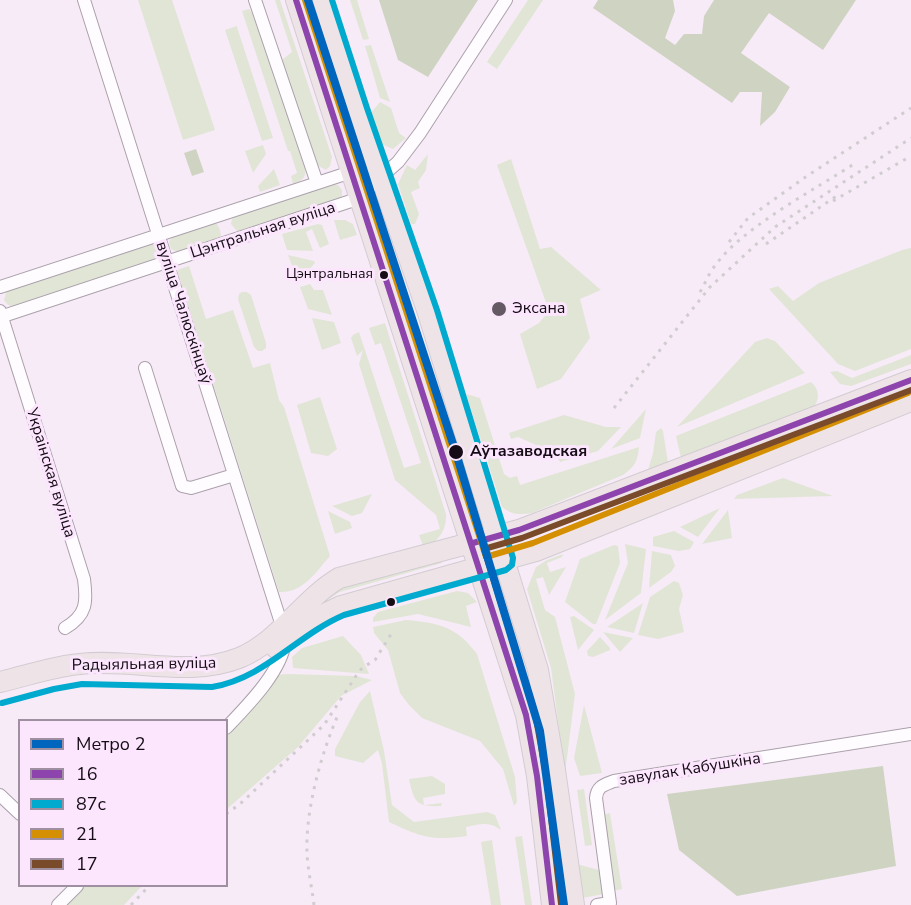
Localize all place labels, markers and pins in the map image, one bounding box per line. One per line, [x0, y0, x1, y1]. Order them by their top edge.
place label: Цэнтральная [286, 267, 373, 283]
marker: Цэнтральная [378, 269, 390, 281]
place label: Эксана [512, 299, 565, 319]
marker: Эксана [490, 300, 508, 318]
place label: Аўтазаводская [470, 442, 587, 462]
marker: Аўтазаводская [447, 443, 465, 461]
unlabelled marker [385, 596, 397, 608]

